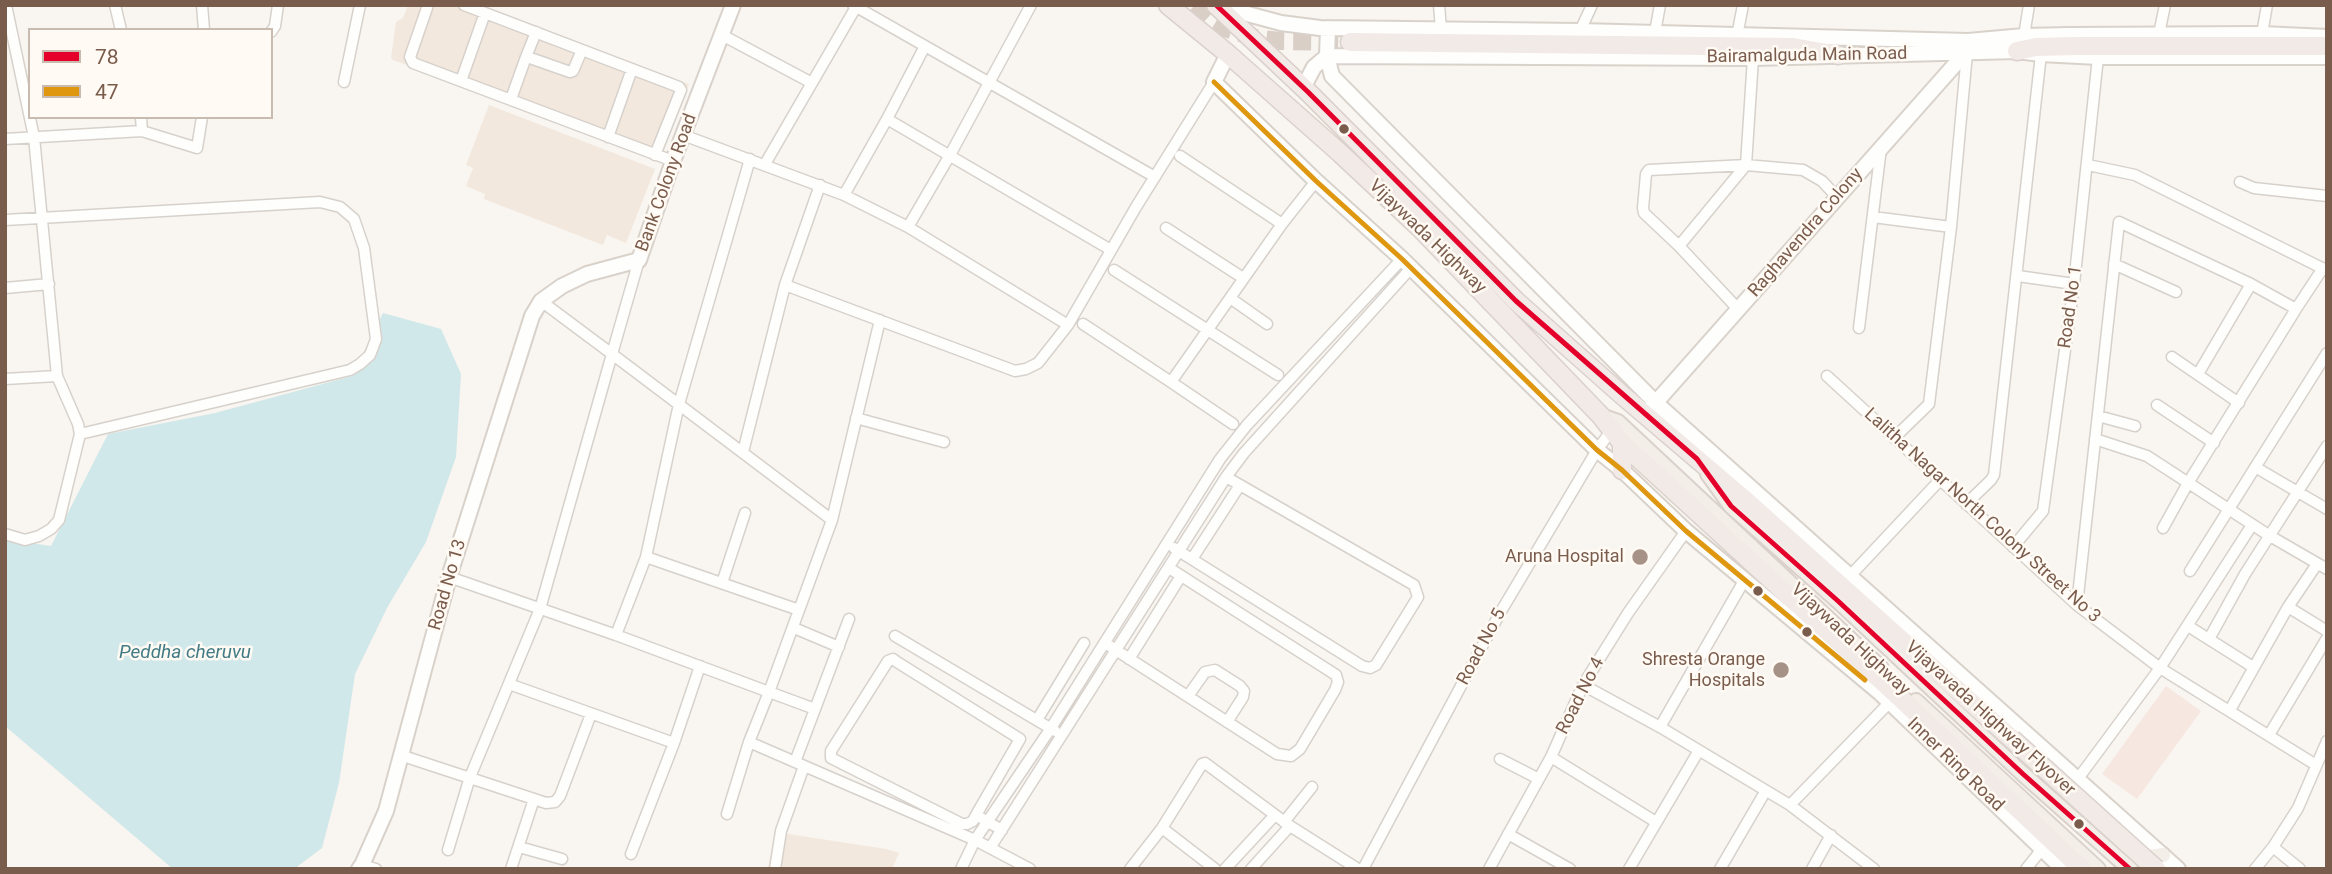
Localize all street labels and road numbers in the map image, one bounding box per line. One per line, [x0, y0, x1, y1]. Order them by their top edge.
street label: Bairamalguda Main Road [1706, 43, 1908, 69]
street label: Bank Colony Road [632, 111, 702, 255]
street label: Raghavendra Colony [1744, 164, 1868, 302]
street label: Vijaywada Highway [1364, 175, 1490, 299]
street label: Road No 1 [2054, 264, 2088, 350]
street label: Lalitha Nagar North Colony Street No 3 [1859, 404, 2105, 628]
street label: Road No 13 [425, 537, 471, 633]
street label: Vijaywada Highway [1786, 579, 1914, 701]
street label: Road No 5 [1453, 605, 1511, 689]
street label: Vijayavada Highway Flyover [1901, 637, 2079, 801]
street label: Road No 4 [1552, 654, 1610, 738]
street label: Inner Ring Road [1902, 713, 2008, 817]

